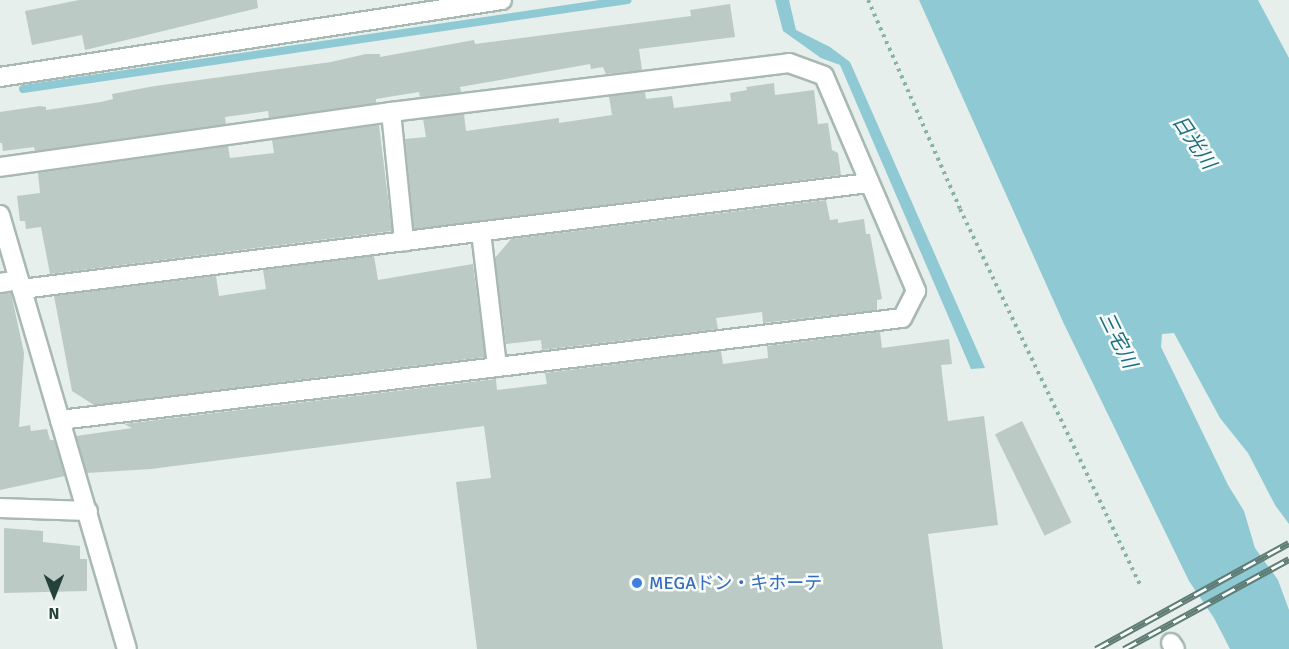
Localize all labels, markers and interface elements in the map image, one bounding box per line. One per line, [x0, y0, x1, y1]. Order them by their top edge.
water label: 日光川 [1167, 110, 1221, 174]
water label: 三宅川 [1094, 308, 1142, 372]
north arrow [24, 565, 84, 625]
place label: MEGAドン・キホーテ [649, 572, 822, 594]
marker: MEGAドン・キホーテ [630, 576, 644, 590]
text: N [48, 603, 60, 623]

